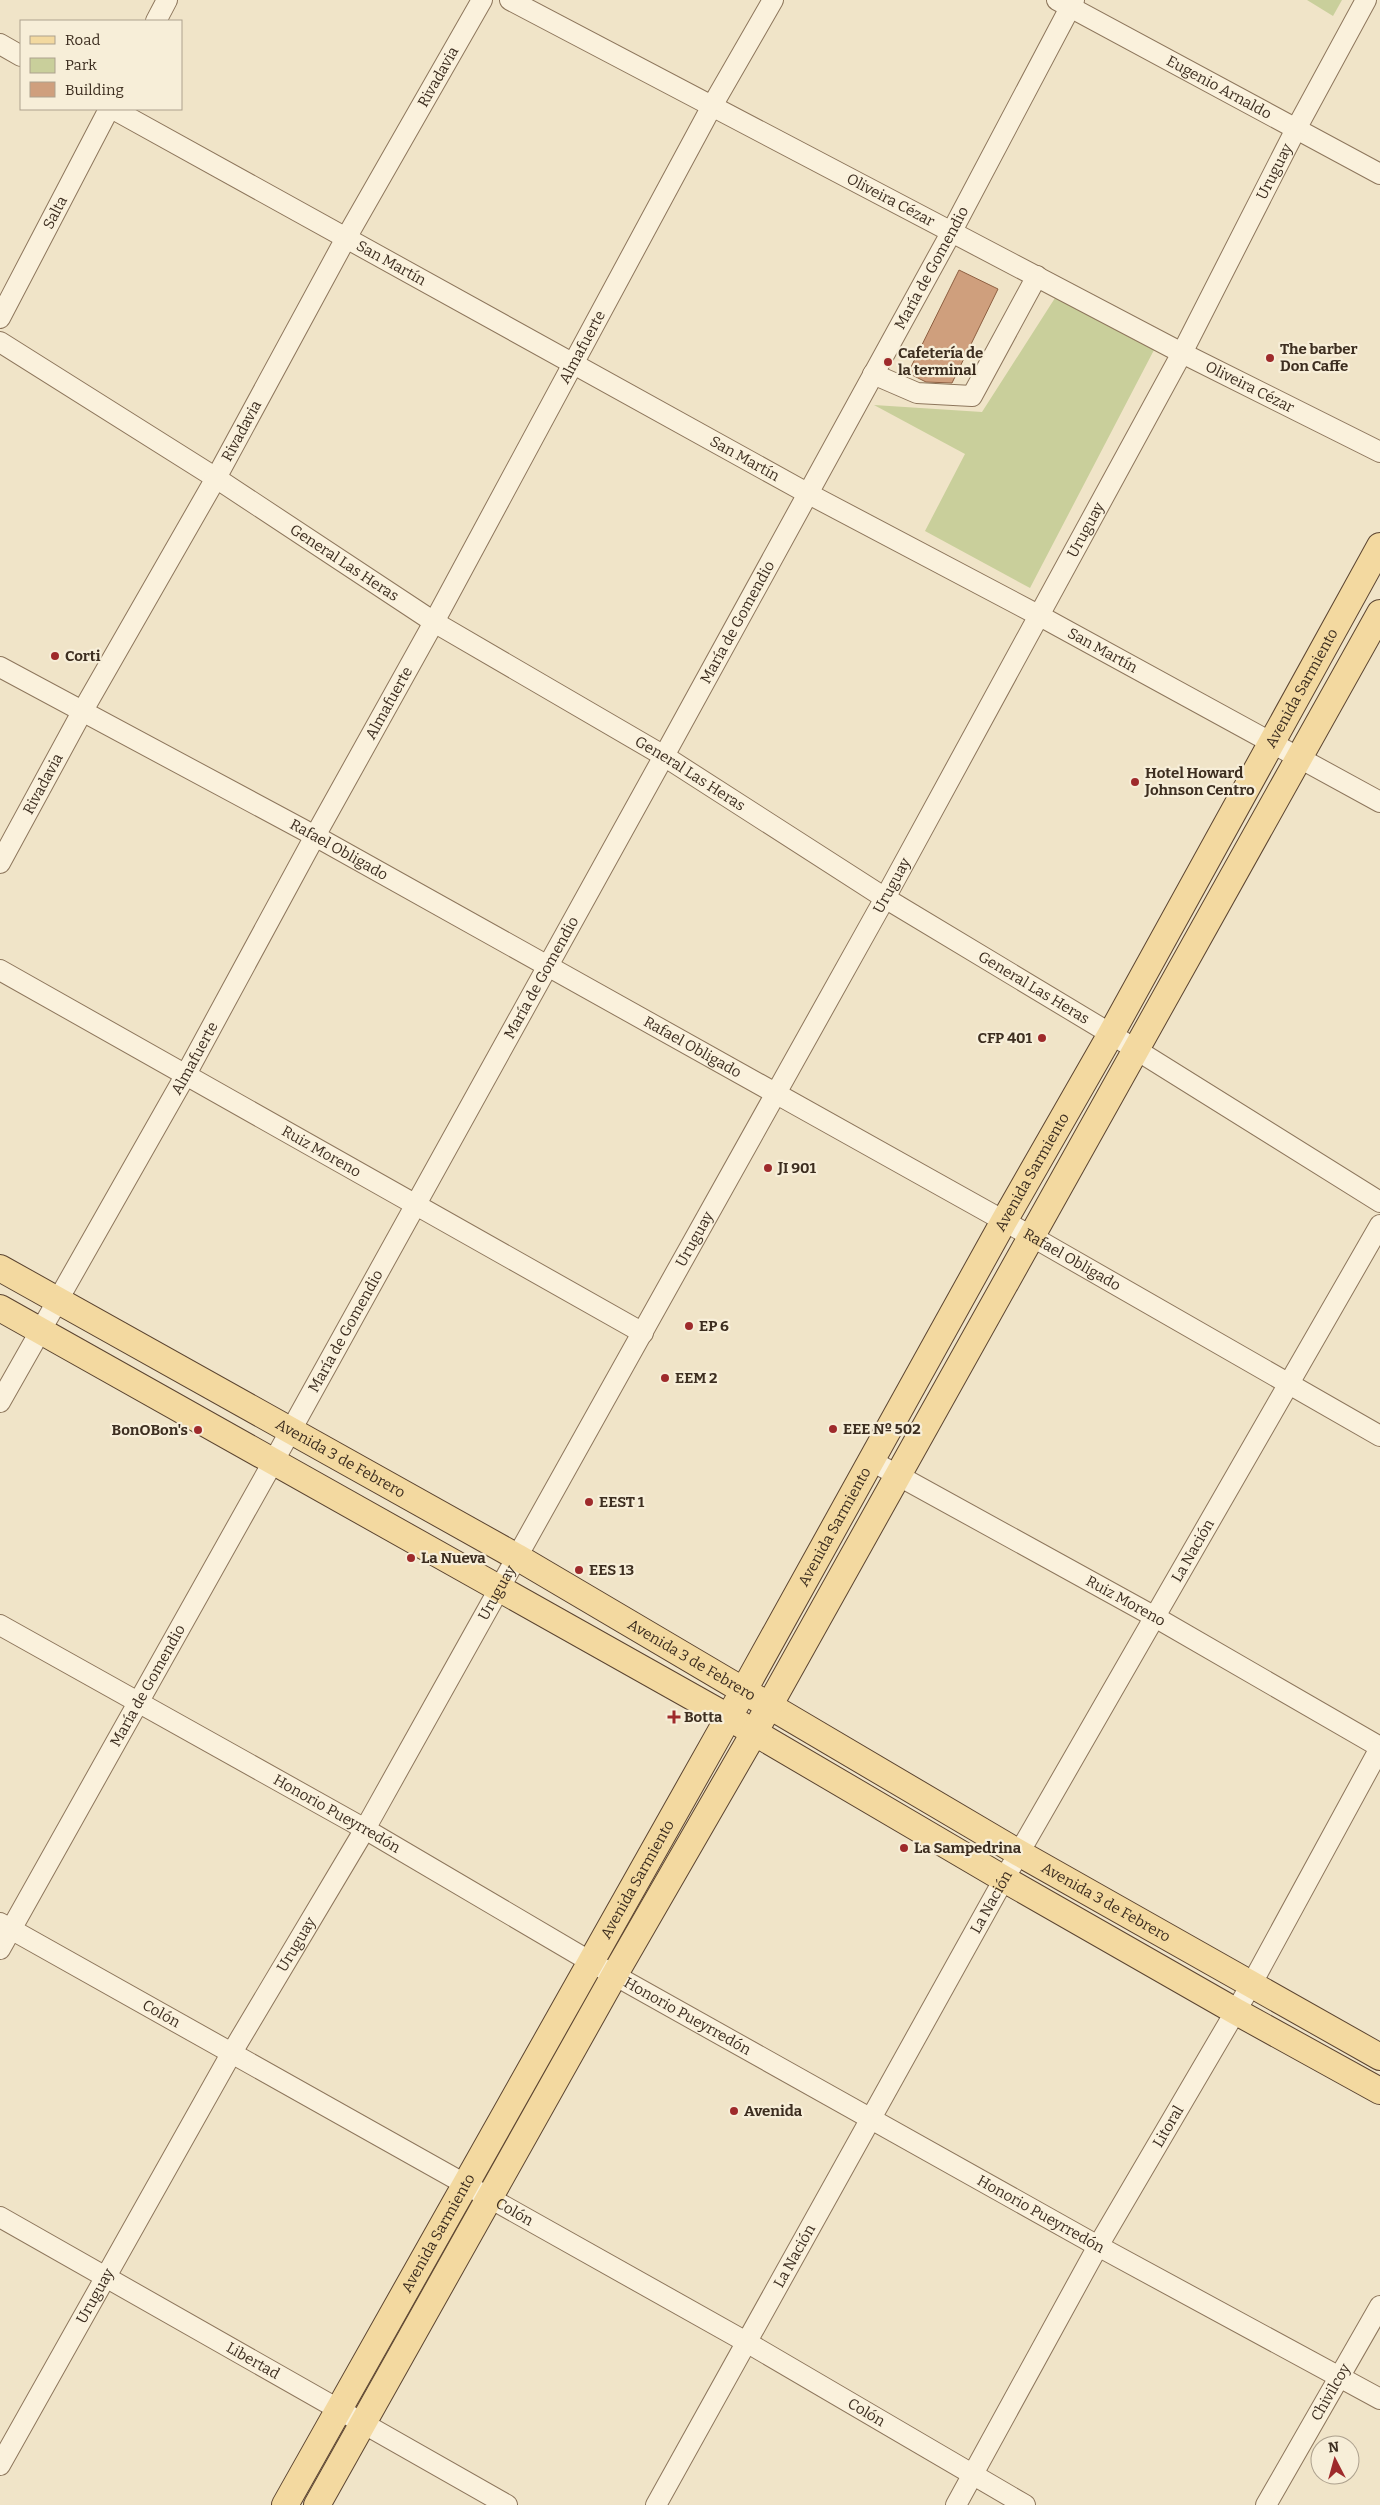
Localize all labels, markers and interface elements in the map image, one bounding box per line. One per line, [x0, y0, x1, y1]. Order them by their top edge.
legend [20, 20, 182, 110]
text: Road [65, 31, 100, 49]
street label: Rivadavia [414, 44, 462, 110]
street label: Eugenio Arnaldo [1163, 52, 1275, 123]
text: Park [65, 56, 97, 74]
text: Building [65, 81, 124, 99]
street label: Uruguay [1253, 140, 1296, 203]
street label: Oliveira Cézar [844, 169, 938, 231]
street label: Salta [39, 193, 71, 232]
street label: María de Gomendio [891, 203, 972, 332]
street label: San Martín [353, 236, 430, 290]
street label: Almafuerte [555, 307, 609, 387]
place label: The barber Don Caffe [1280, 340, 1358, 375]
place label: Cafetería de la terminal [898, 344, 983, 379]
marker: The barber Don Caffe [1264, 352, 1276, 364]
marker: Cafetería de la terminal [882, 356, 894, 368]
street label: Oliveira Cézar [1203, 357, 1298, 417]
street label: Rivadavia [218, 397, 265, 464]
street label: San Martín [707, 432, 783, 485]
street label: Uruguay [1063, 499, 1108, 561]
street label: General Las Heras [286, 520, 402, 605]
street label: María de Gomendio [697, 558, 778, 687]
street label: San Martín [1065, 624, 1141, 677]
street label: Avenida Sarmiento [1262, 625, 1342, 751]
place label: Corti [65, 647, 101, 665]
marker: Corti [49, 650, 61, 662]
street label: Almafuerte [362, 664, 416, 742]
street label: General Las Heras [632, 732, 748, 815]
street label: Rivadavia [19, 750, 67, 817]
place label: Hotel Howard Johnson Centro [1144, 764, 1255, 799]
marker: Hotel Howard Johnson Centro [1129, 776, 1141, 788]
street label: Rafael Obligado [287, 815, 391, 884]
street label: Uruguay [869, 855, 914, 916]
street label: María de Gomendio [500, 913, 582, 1042]
street label: General Las Heras [975, 947, 1093, 1028]
street label: Rafael Obligado [640, 1012, 745, 1081]
street label: Almafuerte [167, 1019, 222, 1098]
place label: CFP 401 [977, 1029, 1033, 1047]
marker: CFP 401 [1036, 1032, 1048, 1044]
street label: Avenida Sarmiento [991, 1110, 1073, 1234]
street label: Ruiz Moreno [279, 1122, 364, 1181]
place label: JI 901 [777, 1159, 816, 1177]
marker: JI 901 [762, 1162, 774, 1174]
street label: Uruguay [672, 1208, 717, 1270]
street label: Rafael Obligado [1020, 1225, 1124, 1295]
street label: María de Gomendio [305, 1267, 387, 1396]
place label: EP 6 [699, 1317, 729, 1335]
marker: EP 6 [683, 1320, 695, 1332]
place label: EEM 2 [675, 1369, 718, 1387]
marker: EEM 2 [659, 1372, 671, 1384]
street label: Avenida 3 de Febrero [273, 1415, 408, 1502]
place label: EEE Nº 502 [843, 1420, 921, 1438]
place label: BonOBon's [112, 1421, 188, 1439]
marker: EEE Nº 502 [827, 1423, 839, 1435]
marker: BonOBon's [192, 1424, 204, 1436]
street label: Avenida Sarmiento [794, 1464, 875, 1589]
place label: EEST 1 [599, 1493, 645, 1511]
marker: EEST 1 [583, 1496, 595, 1508]
street label: La Nación [1168, 1516, 1218, 1585]
place label: La Nueva [421, 1549, 486, 1567]
marker: La Nueva [405, 1552, 417, 1564]
place label: EES 13 [589, 1561, 634, 1579]
street label: Uruguay [474, 1562, 520, 1624]
marker: EES 13 [573, 1564, 585, 1576]
street label: Ruiz Moreno [1083, 1572, 1169, 1630]
street label: Avenida 3 de Febrero [624, 1615, 759, 1705]
street label: María de Gomendio [106, 1621, 189, 1750]
place label: Botta [684, 1708, 723, 1726]
marker: Botta [668, 1711, 680, 1723]
street label: Honorio Pueyrredón [270, 1771, 404, 1857]
street label: Avenida Sarmiento [597, 1817, 678, 1942]
place label: La Sampedrina [914, 1839, 1022, 1857]
marker: La Sampedrina [898, 1842, 910, 1854]
street label: Avenida 3 de Febrero [1038, 1859, 1174, 1946]
street label: La Nación [967, 1867, 1016, 1937]
street label: Uruguay [273, 1914, 320, 1975]
street label: Honorio Pueyrredón [621, 1973, 755, 2059]
street label: Colón [139, 1996, 184, 2032]
place label: Avenida [744, 2102, 803, 2120]
street label: Litoral [1149, 2102, 1187, 2150]
marker: Avenida [728, 2105, 740, 2117]
street label: Avenida Sarmiento [398, 2171, 479, 2296]
street label: Honorio Pueyrredón [974, 2171, 1108, 2257]
street label: Colón [492, 2194, 537, 2230]
street label: La Nación [770, 2221, 819, 2291]
street label: Uruguay [72, 2265, 118, 2327]
street label: Libertad [223, 2338, 283, 2383]
street label: Chivilcoy [1307, 2360, 1354, 2424]
street label: Colón [844, 2394, 889, 2430]
north arrow [1310, 2435, 1360, 2485]
text: N [1327, 2439, 1340, 2457]

